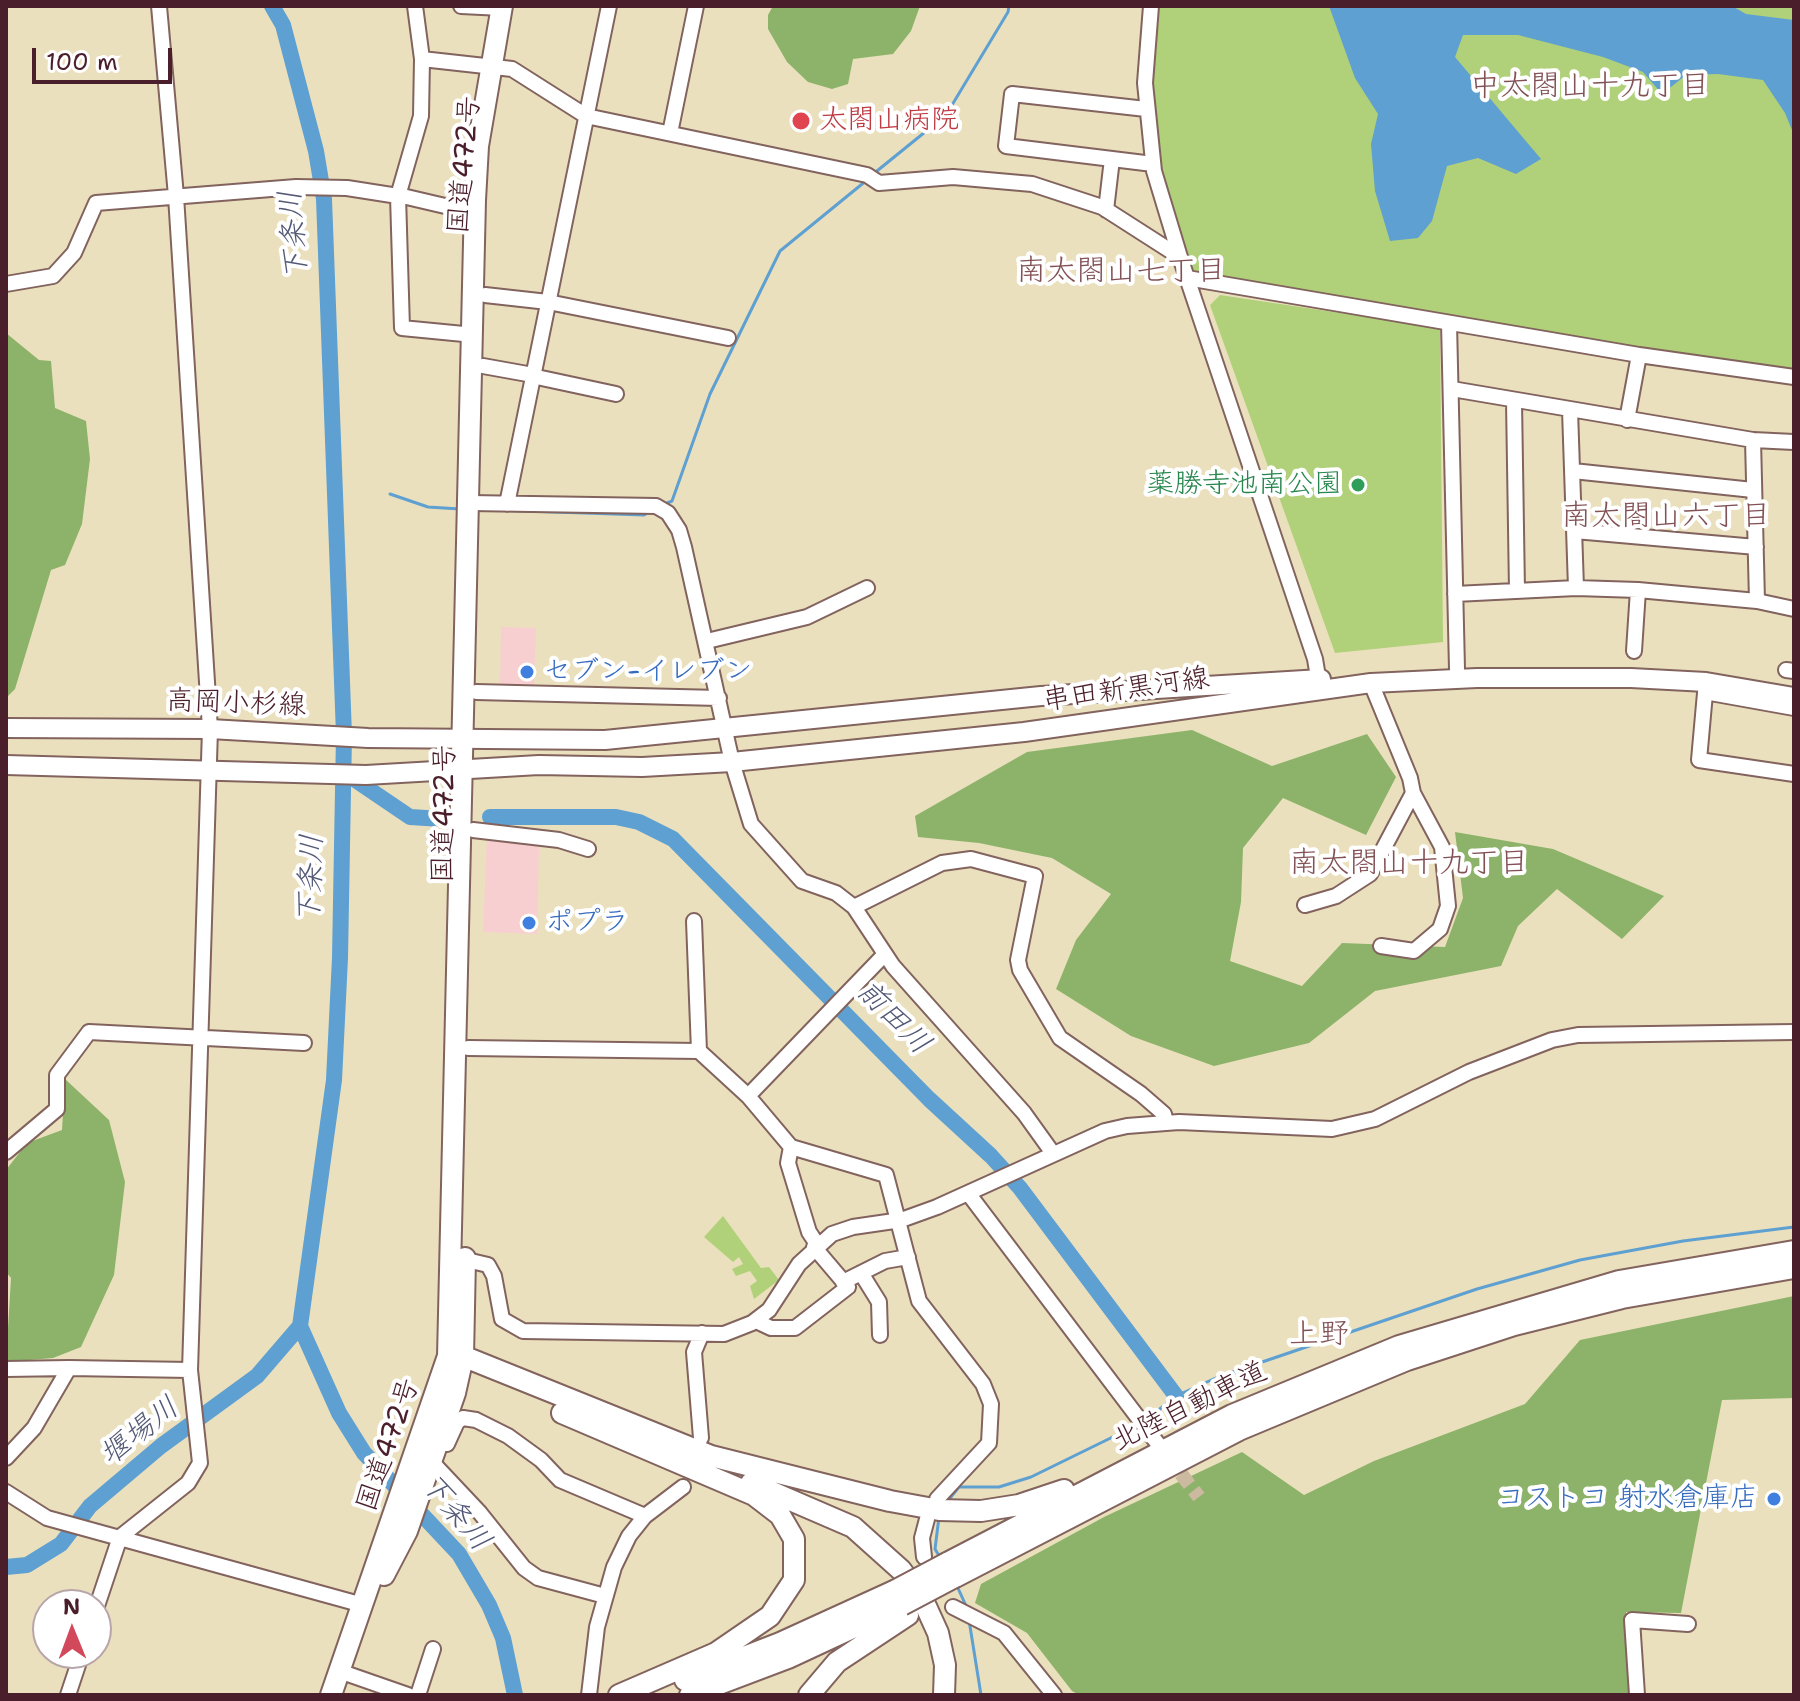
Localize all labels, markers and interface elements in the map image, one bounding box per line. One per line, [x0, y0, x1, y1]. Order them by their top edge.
scale bar [36, 32, 176, 82]
text: 100 m [46, 46, 118, 78]
district label: 中太閤山十九丁目 [1470, 69, 1710, 105]
street label: 国道472号 [442, 94, 488, 236]
place label: 太閤山病院 [819, 104, 959, 138]
marker: 太閤山病院 [790, 110, 812, 132]
water label: 下条川 [273, 189, 317, 281]
district label: 南太閤山七丁目 [1016, 254, 1226, 290]
place label: 薬勝寺池南公園 [1146, 468, 1342, 502]
marker: 薬勝寺池南公園 [1349, 476, 1367, 494]
district label: 南太閤山六丁目 [1561, 499, 1771, 535]
place label: セブン-イレブン [543, 655, 753, 689]
street label: 串田新黒河線 [1040, 662, 1212, 718]
marker: セブン-イレブン [518, 663, 536, 681]
street label: 高岡小杉線 [165, 685, 307, 723]
street label: 国道472号 [427, 744, 463, 884]
water label: 下条川 [292, 833, 332, 925]
district label: 南太閤山十九丁目 [1289, 846, 1529, 882]
place label: ポプラ [545, 906, 629, 940]
marker: ポプラ [520, 914, 538, 932]
water label: 前田川 [848, 973, 938, 1063]
district label: 上野 [1289, 1317, 1349, 1353]
street label: 北陸自動車道 [1107, 1355, 1273, 1459]
street label: 国道472号 [351, 1374, 427, 1516]
water label: 堰場川 [93, 1390, 187, 1474]
water label: 下条川 [412, 1467, 498, 1559]
place label: コストコ 射水倉庫店 [1496, 1482, 1758, 1516]
marker: コストコ 射水倉庫店 [1765, 1490, 1783, 1508]
north arrow [32, 1589, 112, 1669]
text: N [63, 1592, 81, 1621]

